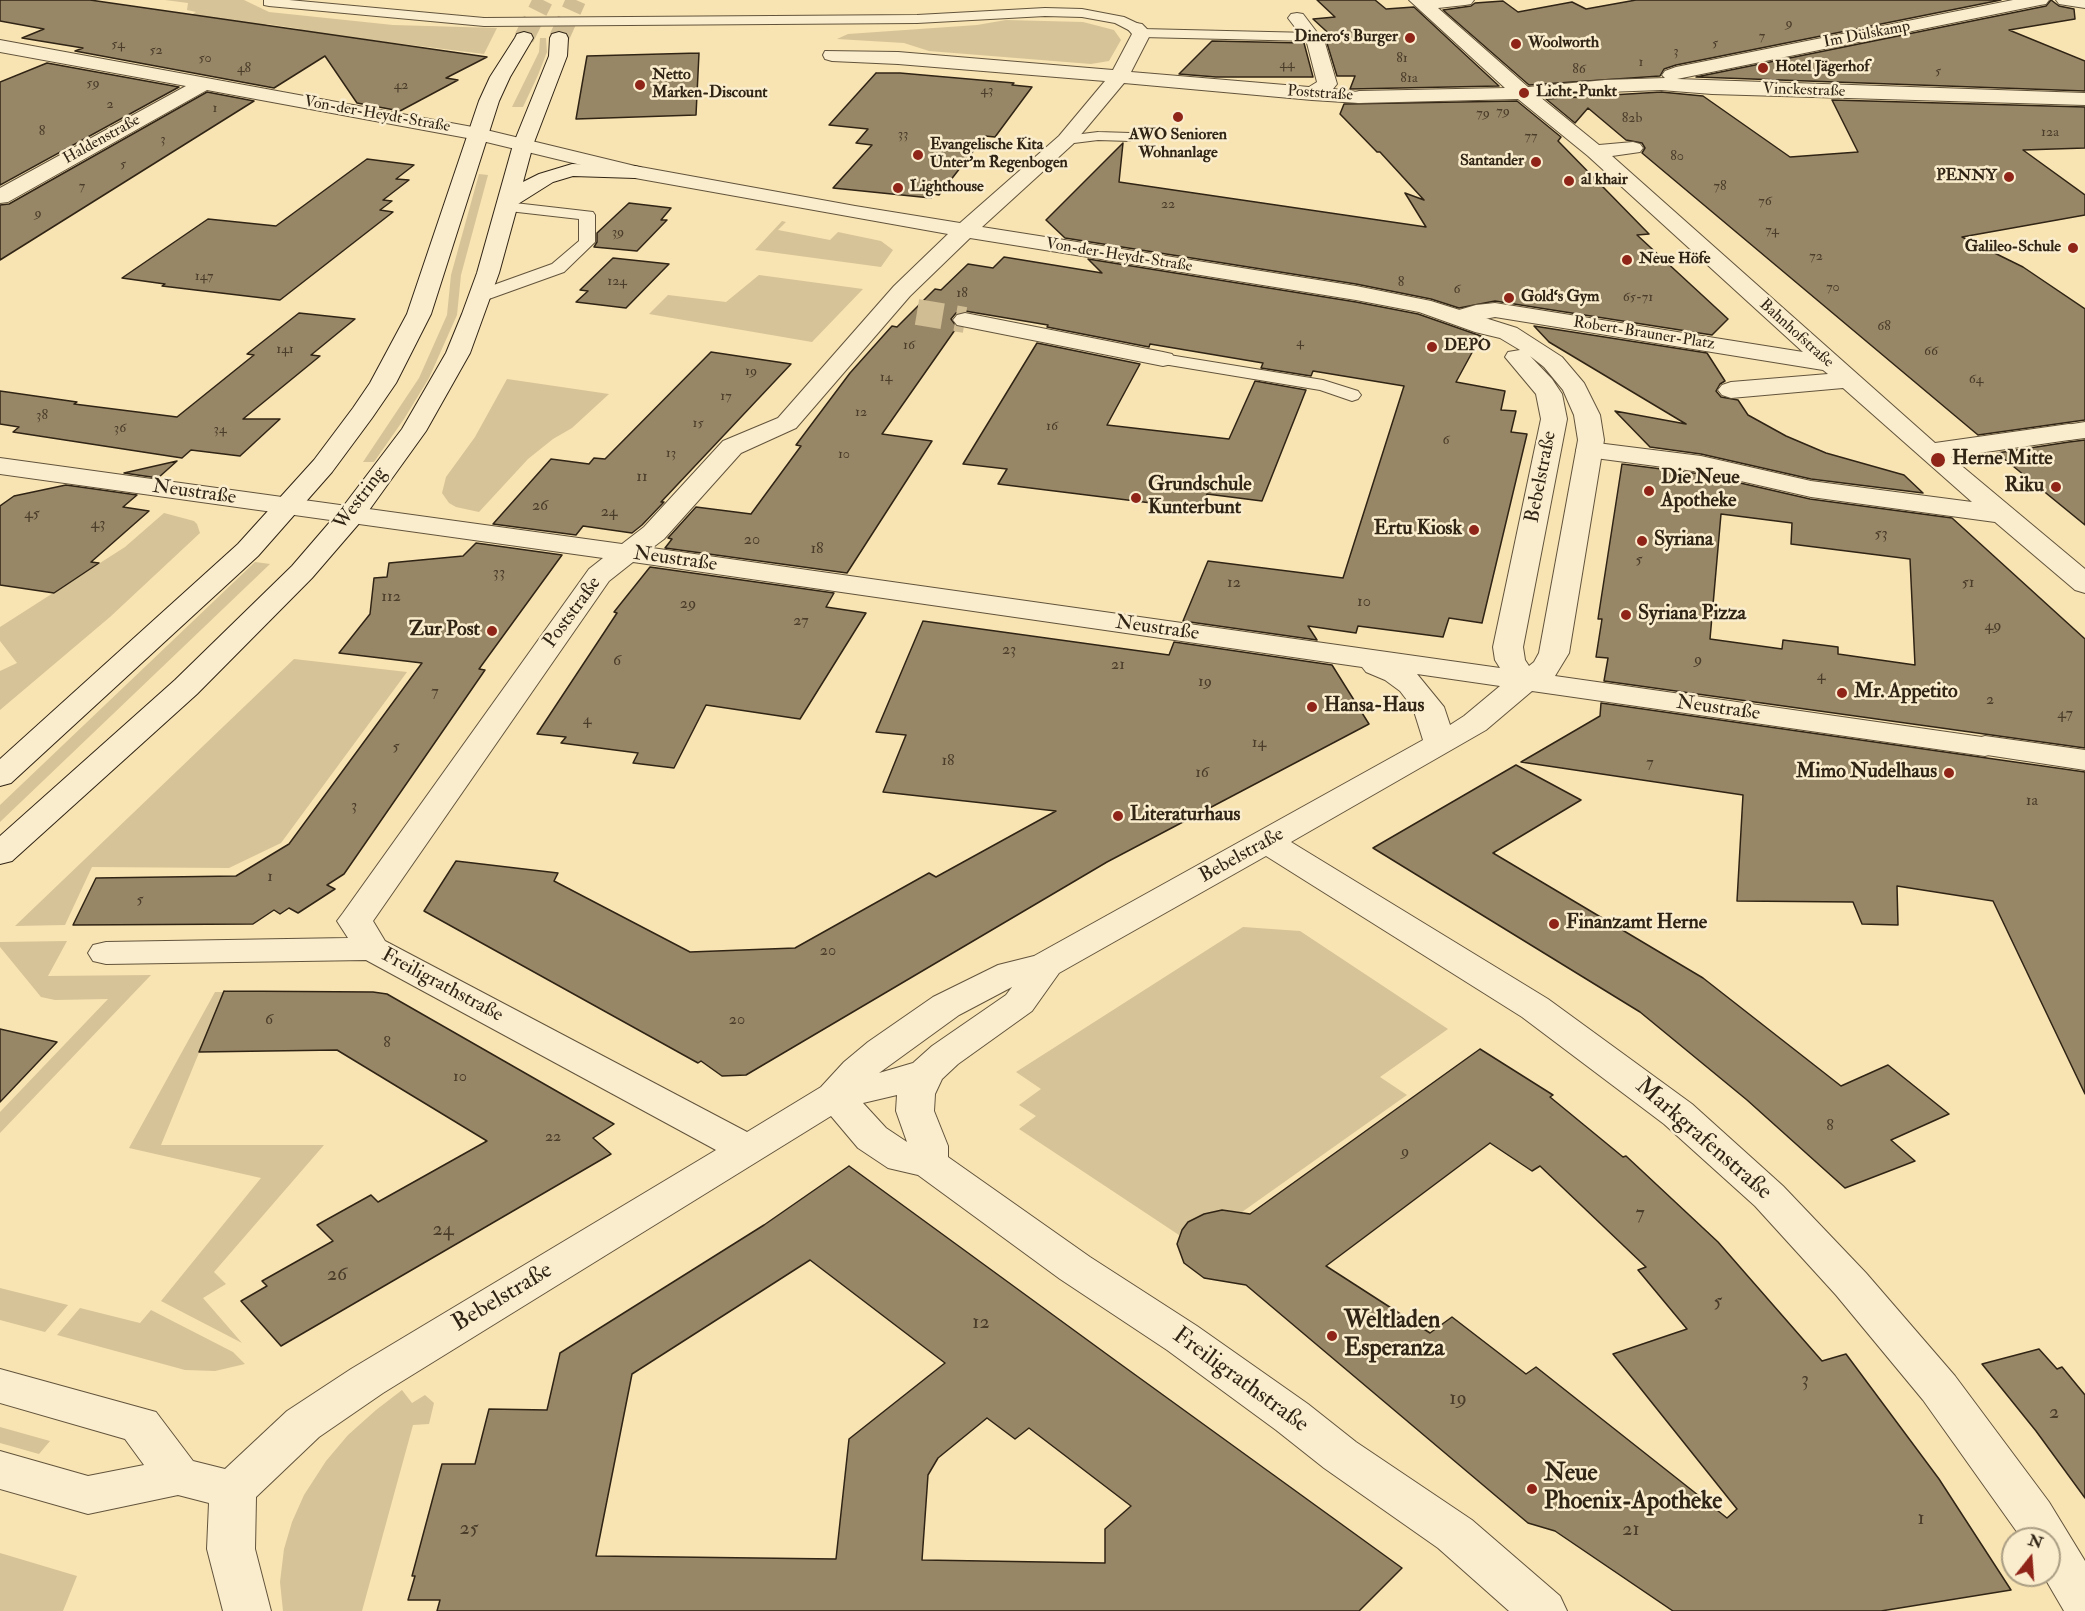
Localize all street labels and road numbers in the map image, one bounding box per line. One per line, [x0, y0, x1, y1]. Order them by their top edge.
street label: Im Dülskamp [1822, 17, 1912, 53]
street label: Vinckestraße [1762, 80, 1846, 102]
street label: Poststraße [1287, 82, 1353, 106]
street label: Von-der-Heydt-Straße [302, 93, 452, 137]
street label: Haldenstraße [60, 111, 144, 169]
street label: Von-der-Heydt-Straße [1044, 235, 1194, 277]
street label: Bahnhofstraße [1755, 296, 1837, 372]
street label: Robert-Brauner-Platz [1572, 313, 1716, 355]
street label: Bebelstraße [1521, 429, 1563, 525]
street label: Westring [329, 463, 393, 535]
street label: Neustraße [151, 475, 237, 511]
street label: Neustraße [632, 542, 718, 578]
street label: Poststraße [539, 573, 607, 653]
street label: Neustraße [1114, 611, 1200, 647]
street label: Neustraße [1675, 691, 1761, 727]
street label: Bebelstraße [1196, 823, 1288, 889]
street label: Freiligrathstraße [377, 944, 507, 1028]
street label: Markgrafenstraße [1629, 1073, 1777, 1207]
street label: Bebelstraße [448, 1257, 558, 1339]
street label: Freiligrathstraße [1166, 1322, 1314, 1440]

